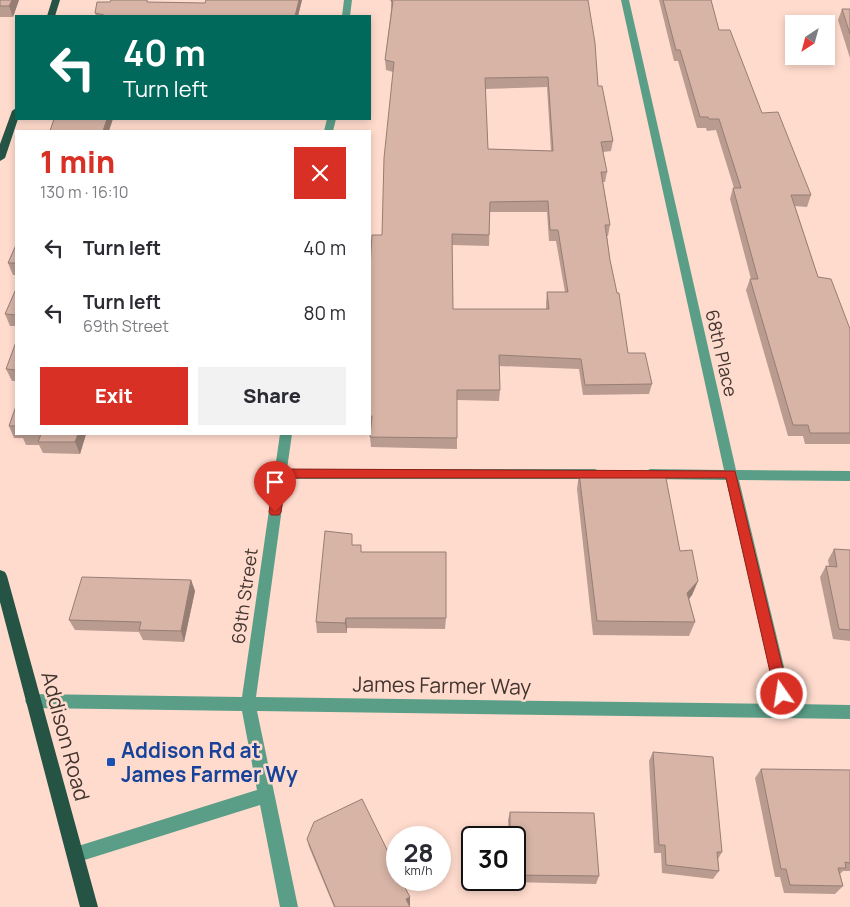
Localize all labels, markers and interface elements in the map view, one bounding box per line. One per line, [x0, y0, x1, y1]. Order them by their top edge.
north arrow [785, 15, 835, 65]
map controls [785, 15, 835, 65]
text: 40 m [123, 29, 206, 77]
icon: left [40, 35, 105, 100]
text: Turn left [123, 74, 208, 104]
text: 1 min [40, 141, 115, 182]
button: close [294, 147, 346, 199]
text: 130 m · 16:10 [40, 181, 129, 203]
icon: left [40, 234, 68, 262]
text: Turn left [83, 235, 161, 261]
text: 40 m [303, 235, 346, 261]
text: Turn left [83, 289, 161, 315]
icon: left [40, 299, 68, 327]
text: 80 m [303, 300, 346, 326]
street label: 68th Place [700, 307, 744, 399]
text: 69th Street [83, 315, 169, 337]
button: Exit [40, 367, 188, 425]
button: Share [198, 367, 346, 425]
pin [254, 461, 296, 512]
icon: arrive [261, 468, 289, 496]
street label: 69th Street [225, 547, 263, 645]
position arrow [755, 667, 807, 719]
street label: Addison Road [35, 668, 97, 804]
street label: James Farmer Way [352, 669, 532, 701]
place label: Addison Rd at James Farmer Wy [121, 736, 298, 788]
marker: Addison Rd at James Farmer Wy [105, 756, 117, 768]
speed limit sign: 30 [461, 826, 526, 891]
text: 28 [403, 835, 434, 870]
text: km/h [405, 862, 432, 879]

